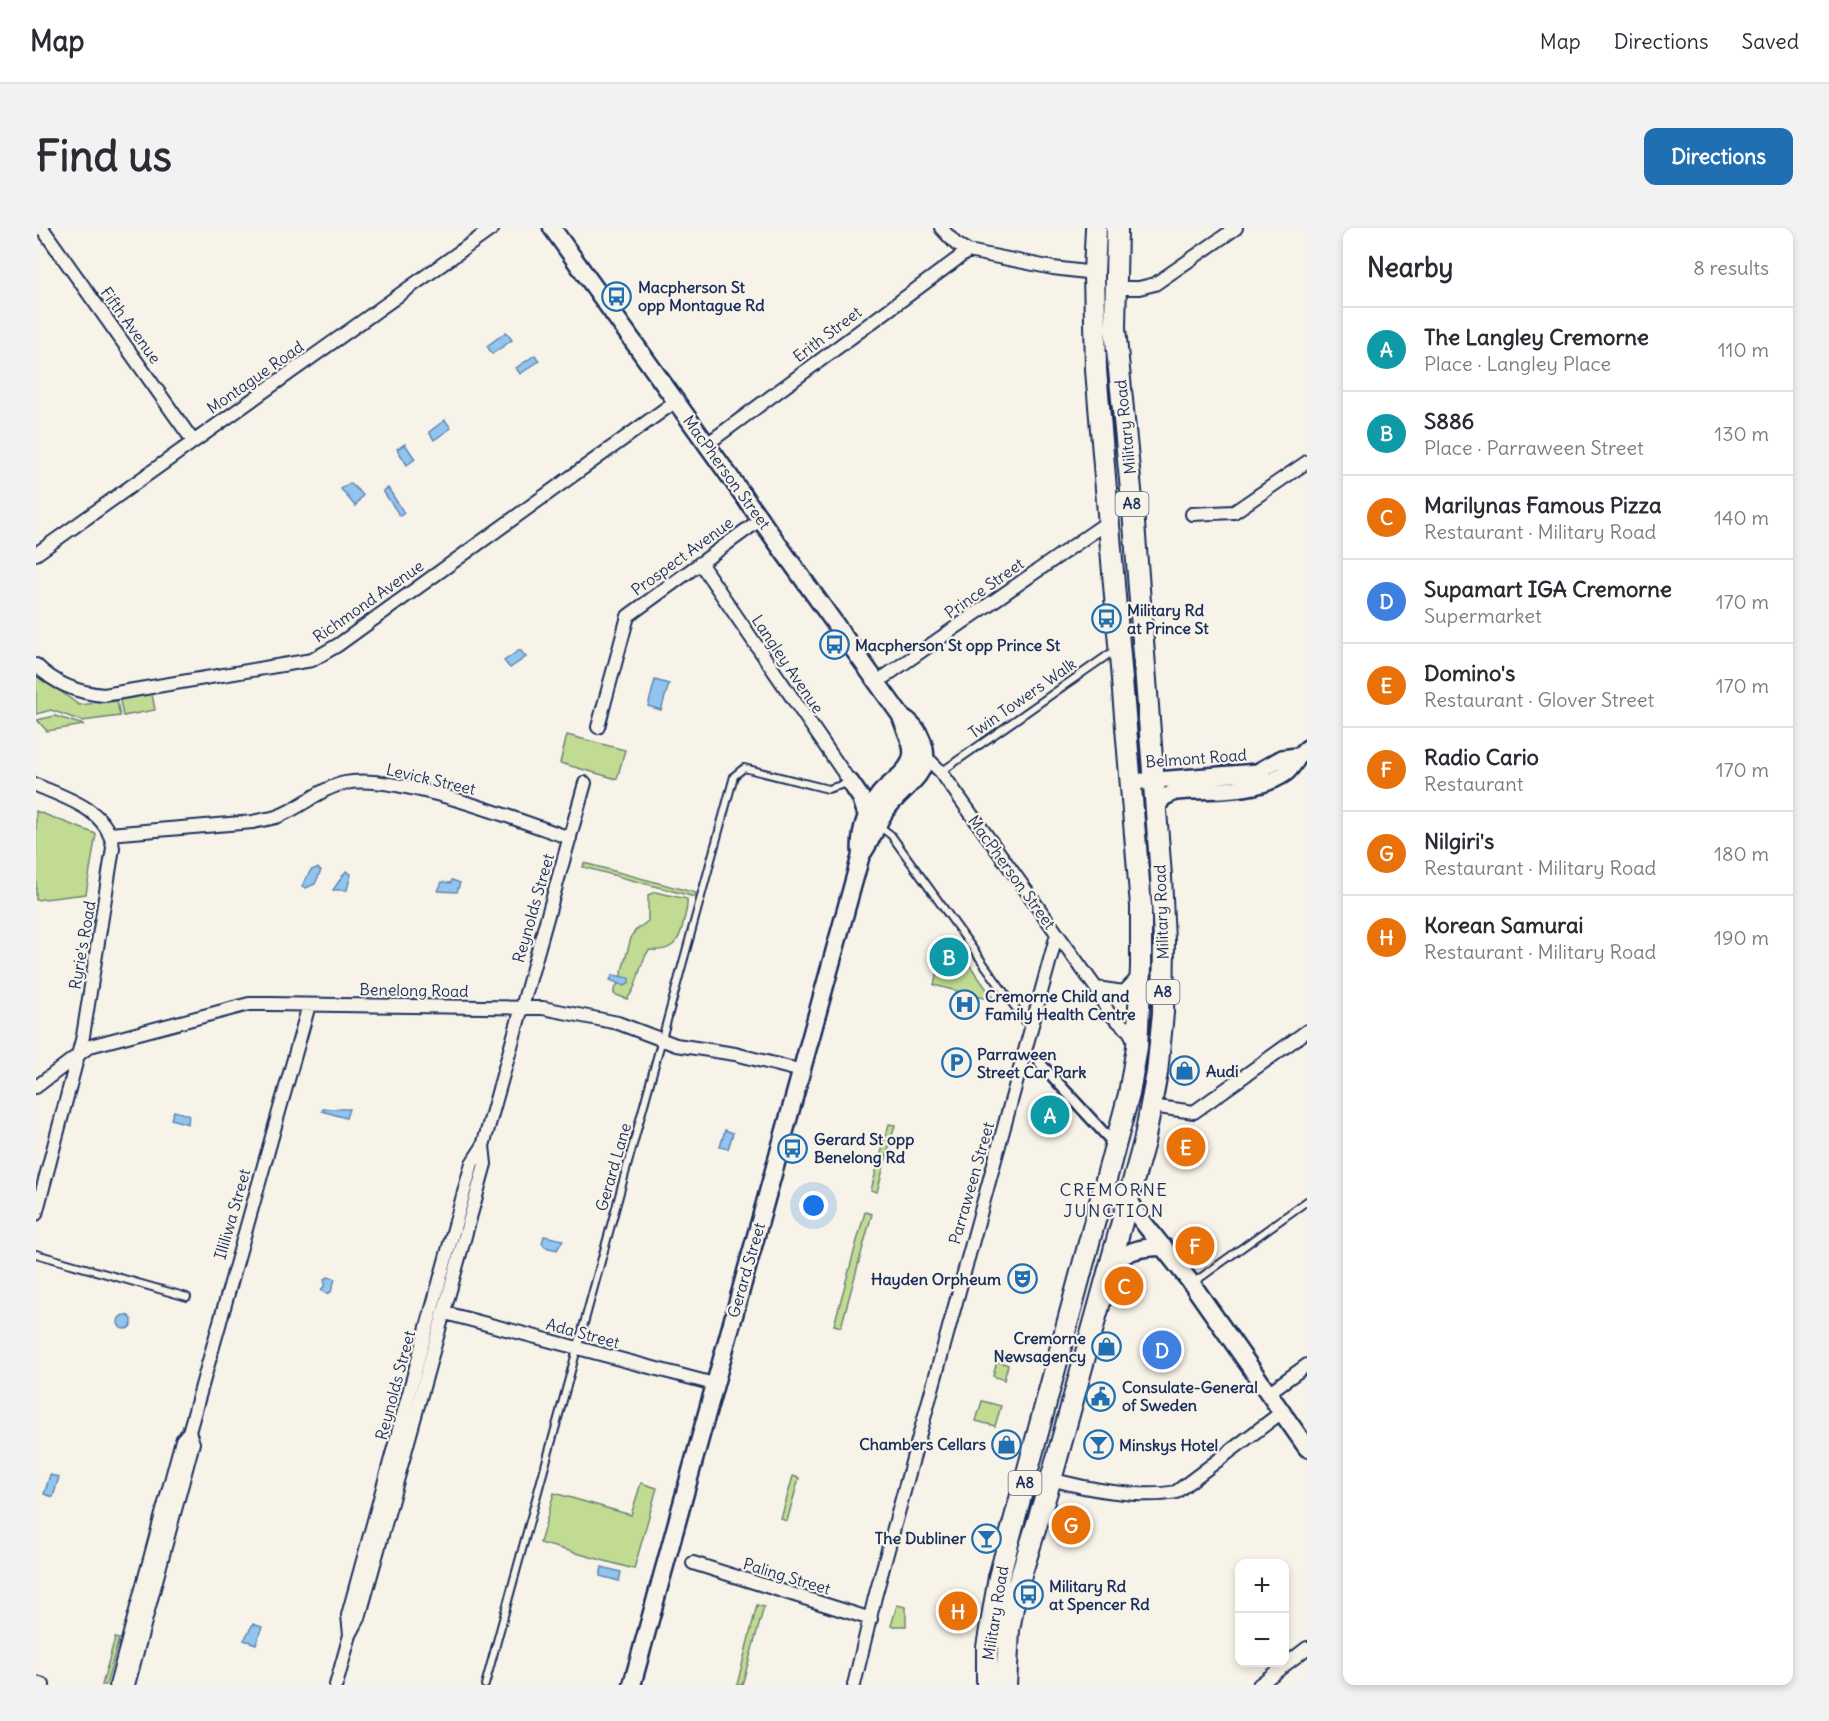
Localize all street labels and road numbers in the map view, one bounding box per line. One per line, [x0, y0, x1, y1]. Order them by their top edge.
street label: Fifth Avenue [96, 283, 166, 367]
street label: Erith Street [789, 301, 866, 366]
street label: Montague Road [203, 336, 307, 418]
street label: Military Road [1110, 379, 1140, 475]
street label: MacPherson Street [679, 411, 775, 533]
road number: A8 [1116, 492, 1148, 516]
street label: Prospect Avenue [627, 512, 737, 600]
street label: Prince Street [941, 553, 1028, 623]
street label: Richmond Avenue [309, 555, 427, 647]
street label: Langley Avenue [748, 611, 828, 717]
street label: Twin Towers Walk [964, 653, 1080, 743]
street label: Belmont Road [1145, 744, 1247, 772]
street label: Levick Street [384, 759, 478, 799]
street label: MacPherson Street [964, 811, 1060, 933]
street label: Reynolds Street [508, 851, 558, 965]
street label: Military Road [1149, 864, 1173, 960]
street label: Ryrie's Road [64, 899, 100, 991]
street label: Benelong Road [359, 979, 469, 1001]
road number: A8 [1146, 980, 1180, 1004]
street label: Parraween Street [944, 1119, 998, 1246]
street label: Gerard Lane [591, 1121, 635, 1213]
street label: Illiliwa Street [210, 1166, 255, 1262]
street label: Gerard Street [723, 1220, 769, 1320]
street label: Ada Street [544, 1314, 623, 1353]
street label: Reynolds Street [371, 1327, 419, 1442]
road number: A8 [1008, 1471, 1042, 1495]
street label: Paling Street [741, 1553, 834, 1599]
street label: Military Road [978, 1564, 1012, 1662]

